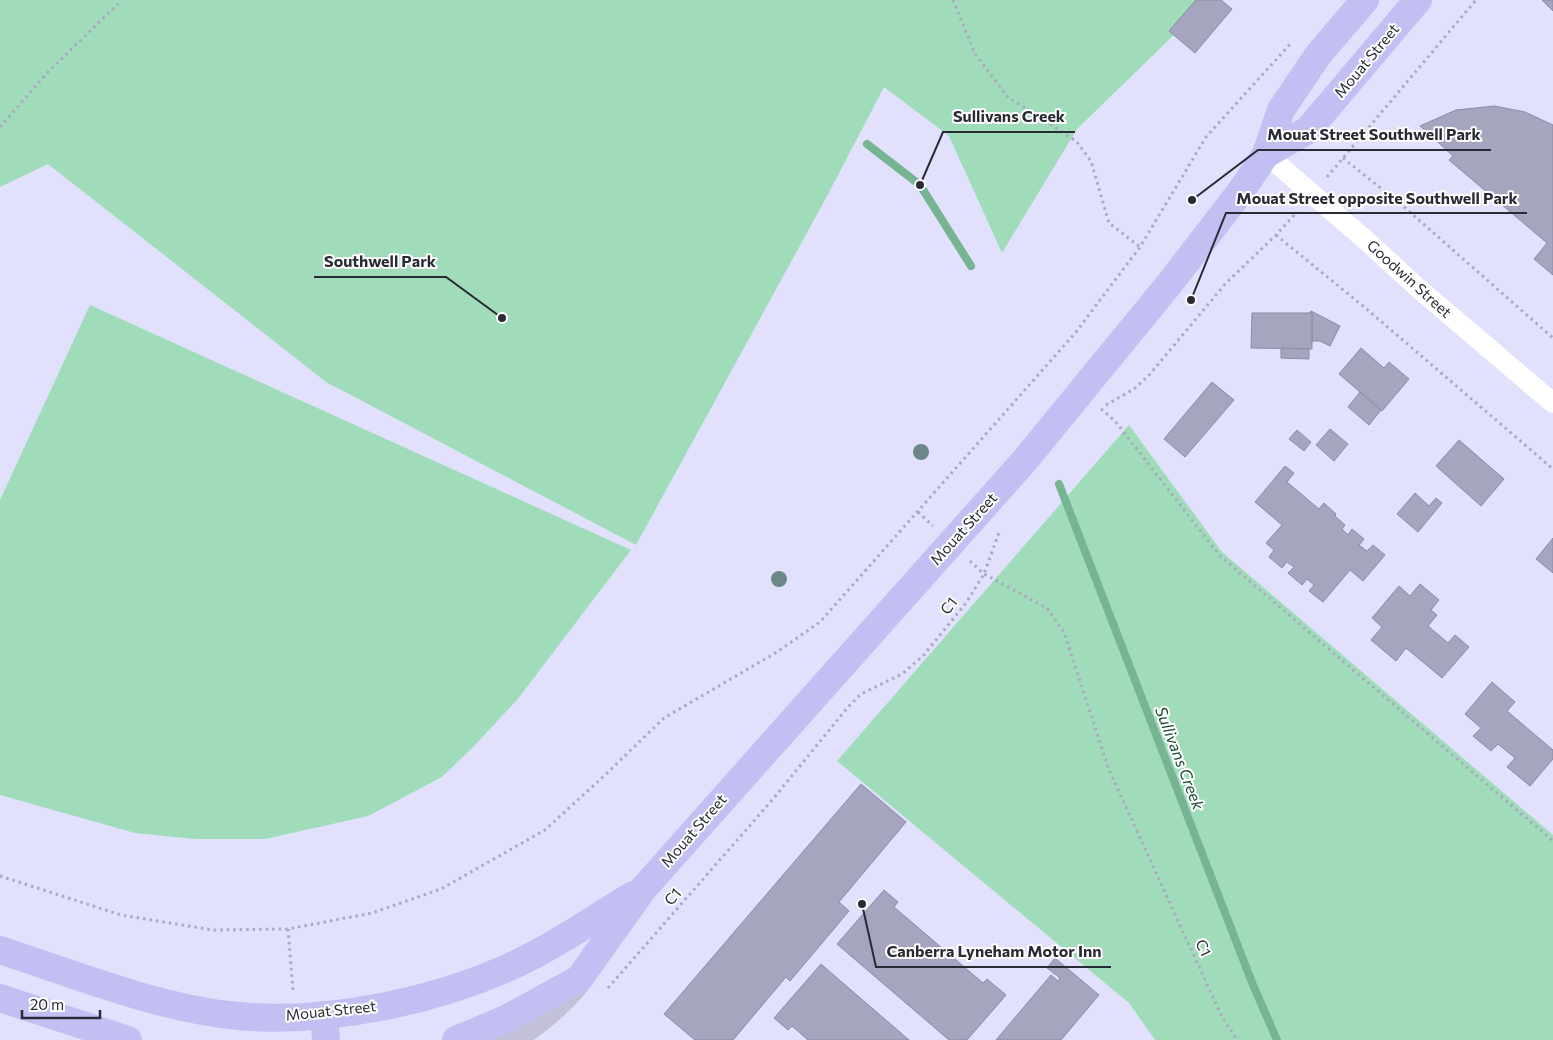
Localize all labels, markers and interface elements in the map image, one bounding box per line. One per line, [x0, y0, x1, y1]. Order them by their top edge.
street label: Mouat Street [1330, 20, 1402, 101]
callout: Sullivans Creek [943, 101, 1075, 132]
text: Sullivans Creek [953, 106, 1066, 125]
callout: Mouat Street Southwell Park [1258, 119, 1491, 150]
text: Mouat Street Southwell Park [1267, 124, 1481, 143]
callout: Mouat Street opposite Southwell Park [1226, 182, 1527, 213]
text: Mouat Street opposite Southwell Park [1236, 188, 1518, 207]
street label: Goodwin Street [1364, 236, 1456, 321]
callout: Southwell Park [314, 246, 446, 277]
text: Southwell Park [324, 251, 437, 270]
street label: Mouat Street [926, 489, 1000, 568]
street label: C1 [936, 593, 960, 618]
water label: Sullivans Creek [1152, 703, 1209, 812]
street label: Mouat Street [657, 790, 730, 871]
street label: C1 [660, 884, 685, 909]
callout: Canberra Lyneham Motor Inn [876, 936, 1111, 967]
street label: C1 [1192, 936, 1216, 959]
text: Canberra Lyneham Motor Inn [886, 941, 1102, 960]
scale bar [22, 988, 100, 1020]
text: 20 m [30, 995, 64, 1013]
street label: Mouat Street [285, 996, 377, 1024]

